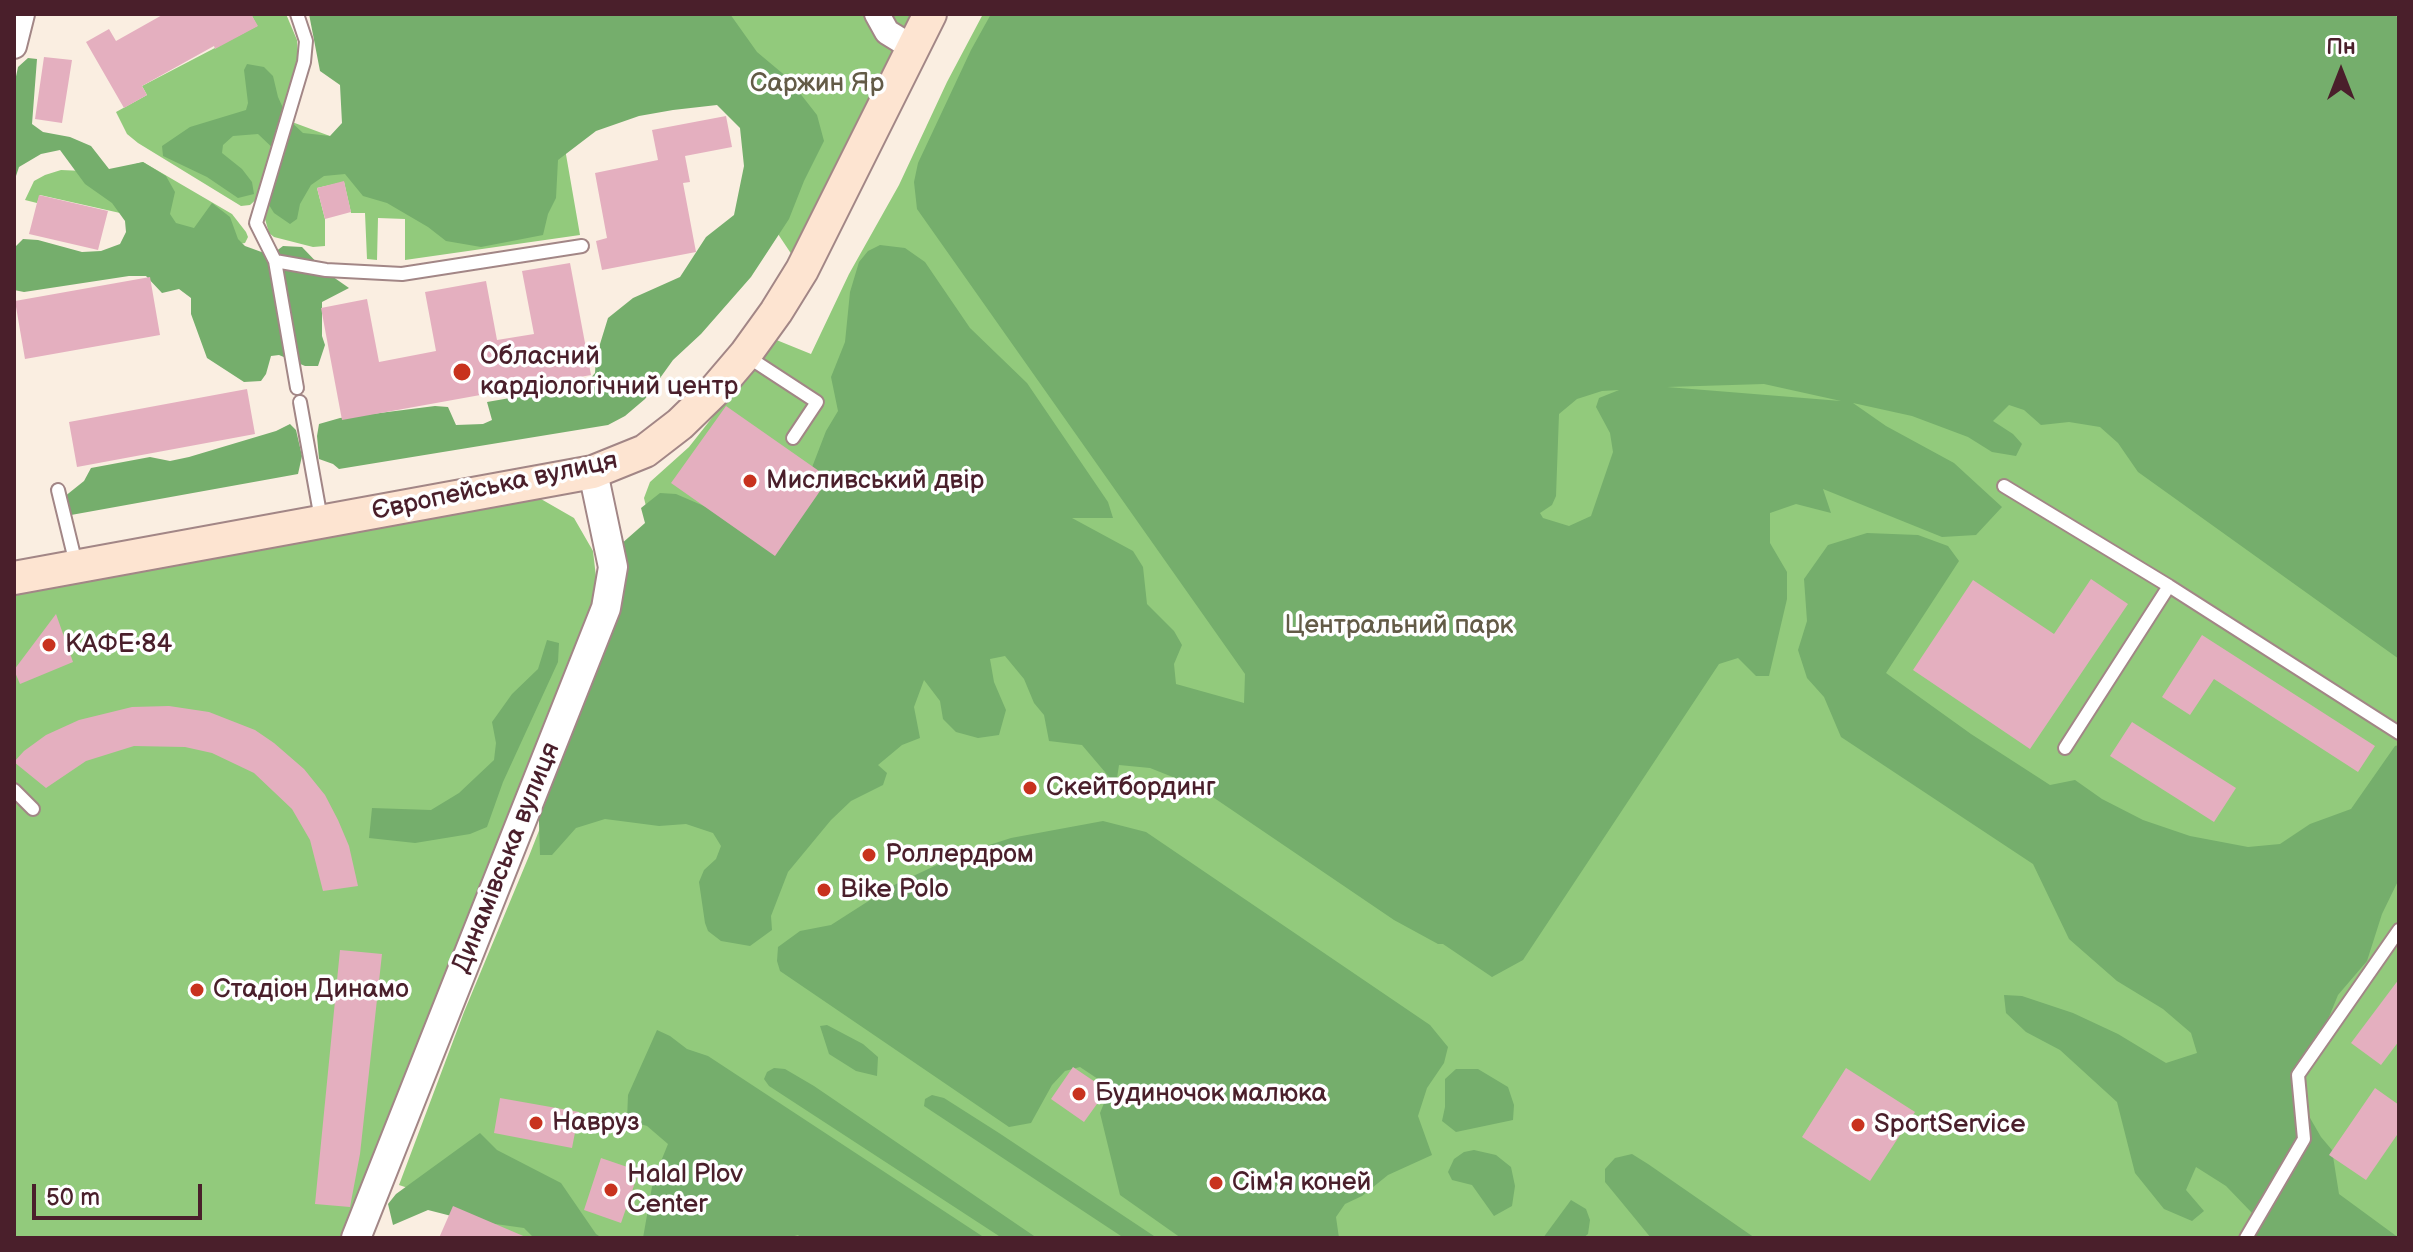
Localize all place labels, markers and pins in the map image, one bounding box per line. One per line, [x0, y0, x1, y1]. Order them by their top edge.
place label: Обласний кардiологiчний центр [480, 341, 738, 402]
marker: Обласний кардiологiчний центр [451, 361, 473, 383]
place label: Мисливський двір [766, 465, 984, 497]
marker: Мисливський двір [741, 472, 759, 490]
place label: КАФЕ•84 [65, 629, 172, 661]
marker: КАФЕ•84 [40, 636, 58, 654]
place label: Скейтбординг [1046, 772, 1216, 804]
marker: Скейтбординг [1021, 779, 1039, 797]
place label: Роллердром [885, 839, 1034, 871]
marker: Роллердром [860, 846, 878, 864]
place label: Bike Polo [840, 874, 949, 906]
marker: Bike Polo [815, 881, 833, 899]
place label: Стадіон Динамо [213, 974, 409, 1006]
marker: Стадіон Динамо [188, 981, 206, 999]
place label: Будиночок малюка [1095, 1078, 1327, 1110]
marker: Будиночок малюка [1070, 1085, 1088, 1103]
place label: Навруз [552, 1107, 639, 1139]
place label: SportService [1874, 1109, 2026, 1141]
marker: Навруз [527, 1114, 545, 1132]
marker: SportService [1849, 1116, 1867, 1134]
place label: Halal Plov Center [627, 1159, 743, 1220]
place label: Сім'я коней [1232, 1167, 1371, 1199]
marker: Сім'я коней [1207, 1174, 1225, 1192]
marker: Halal Plov Center [602, 1181, 620, 1199]

